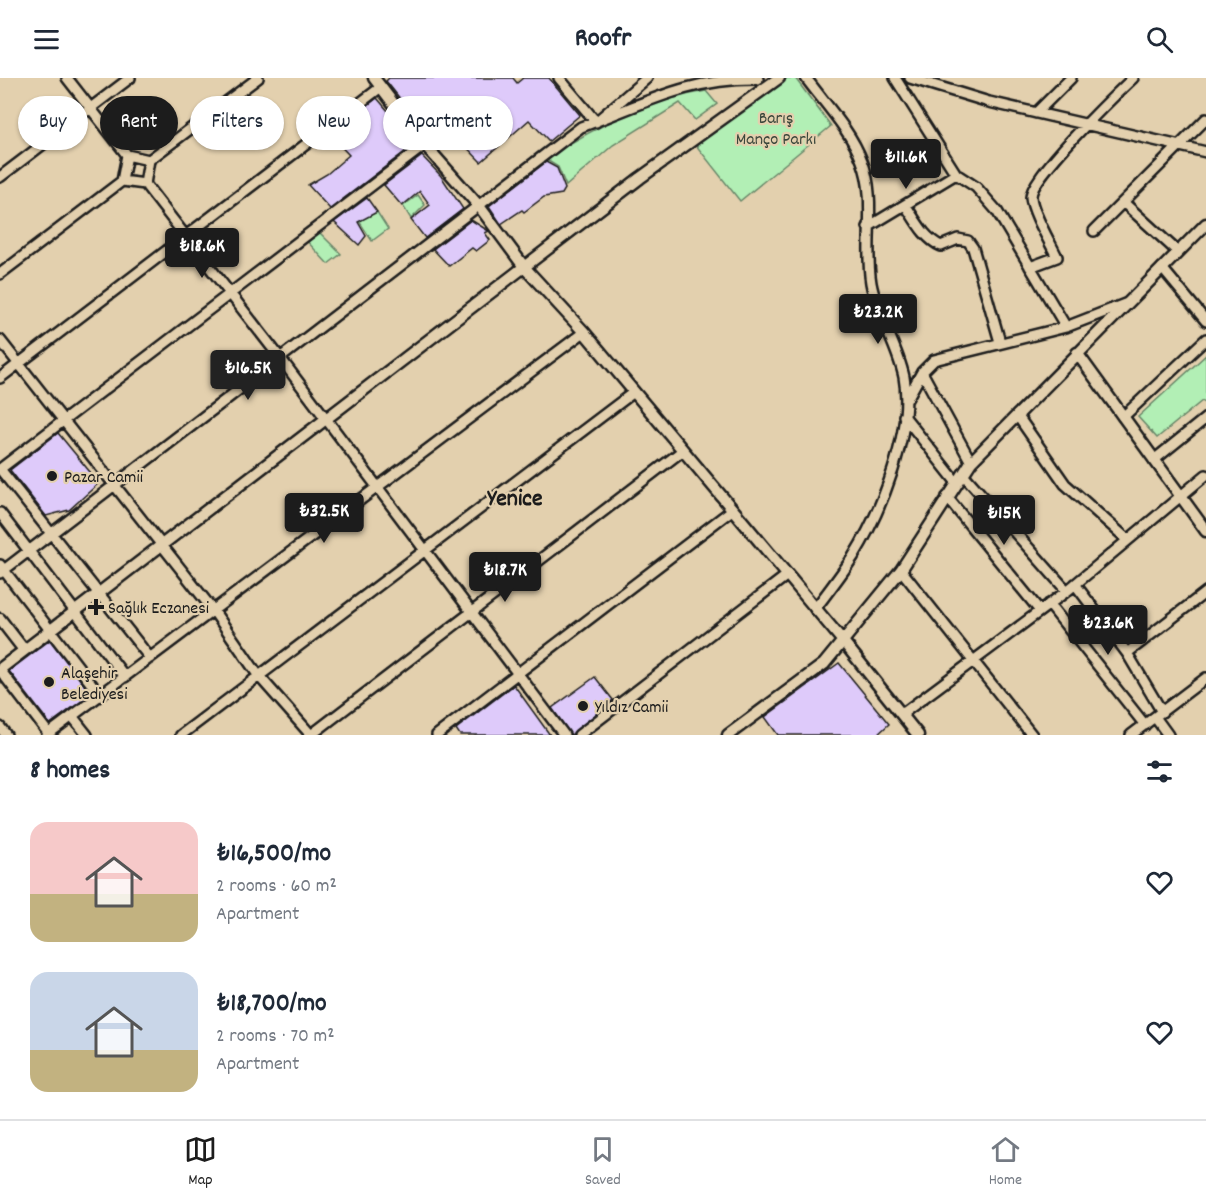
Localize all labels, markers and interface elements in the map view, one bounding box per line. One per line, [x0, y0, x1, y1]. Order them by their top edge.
text: Roofr [575, 20, 631, 59]
icon: menu [30, 23, 63, 56]
icon: search [1143, 23, 1176, 56]
chip: Buy [18, 96, 88, 150]
chip: Rent [100, 96, 178, 150]
chip: Filters [190, 96, 284, 150]
chip: New [296, 96, 371, 150]
chip: Apartment [383, 96, 513, 150]
park label: Barış Manço Parkı [736, 107, 816, 153]
pin: ₺11.6K [857, 139, 955, 190]
text: ₺11.6K [885, 144, 927, 172]
pin: ₺18.6K [153, 228, 251, 279]
text: ₺18.6K [179, 233, 225, 261]
pin: ₺23.2K [829, 294, 927, 345]
text: ₺23.2K [853, 299, 903, 327]
pin: ₺16.5K [199, 350, 297, 401]
text: ₺16.5K [224, 355, 272, 383]
place label: Pazar Camii [64, 466, 143, 491]
marker: Pazar Camii [45, 469, 59, 483]
district label: Yenice [486, 483, 543, 517]
pin: ₺32.5K [275, 493, 373, 544]
pin: ₺15K [968, 495, 1040, 546]
text: ₺32.5K [299, 498, 349, 526]
text: ₺15K [987, 500, 1021, 528]
pin: ₺18.7K [456, 552, 554, 603]
text: ₺18.7K [483, 557, 527, 585]
place label: Sağlık Eczanesi [108, 597, 209, 622]
marker: Sağlık Eczanesi [89, 600, 103, 614]
pin: ₺23.6K [1059, 605, 1157, 656]
text: ₺23.6K [1082, 610, 1134, 638]
place label: Alaşehir Belediyesi [61, 662, 127, 708]
marker: Alaşehir Belediyesi [42, 675, 56, 689]
place label: Yıldız Camii [595, 696, 668, 721]
marker: Yıldız Camii [576, 699, 590, 713]
text: 8 homes [30, 753, 110, 790]
icon: filters [1143, 755, 1176, 788]
text: ₺16,500/mo [216, 836, 331, 873]
icon: home [78, 846, 150, 918]
icon: heart [1143, 866, 1176, 899]
text: 2 rooms · 60 m² [216, 873, 337, 901]
text: Apartment [216, 901, 299, 929]
text: ₺18,700/mo [216, 986, 327, 1023]
icon: home [78, 996, 150, 1068]
icon: heart [1143, 1016, 1176, 1049]
text: 2 rooms · 70 m² [216, 1023, 335, 1051]
text: Apartment [216, 1051, 299, 1079]
tab: Map [184, 1133, 217, 1192]
tab: Saved [585, 1133, 621, 1192]
tab: Home [989, 1133, 1022, 1192]

